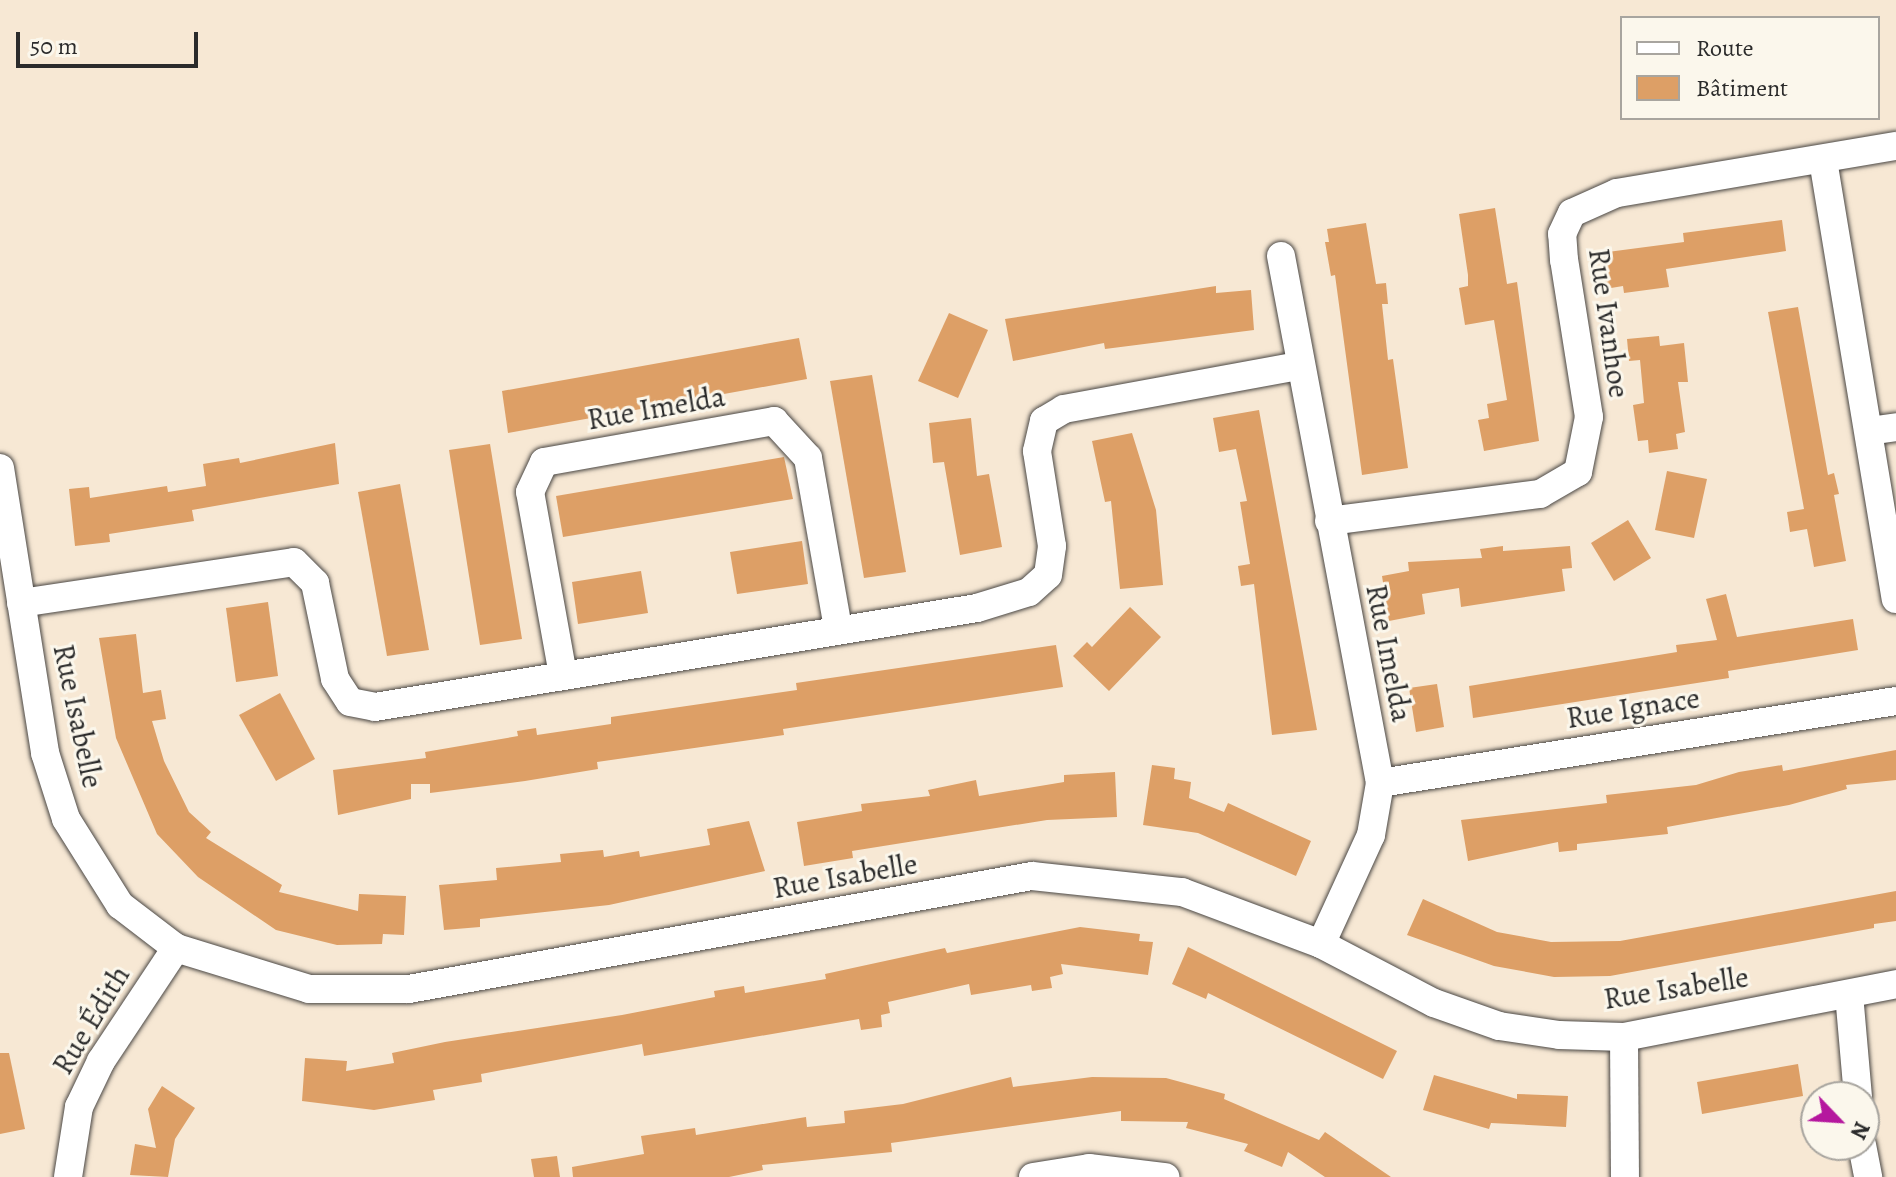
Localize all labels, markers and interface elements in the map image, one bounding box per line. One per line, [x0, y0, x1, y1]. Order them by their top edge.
scale bar [20, 16, 202, 66]
legend [1620, 16, 1880, 120]
text: 50 m [30, 30, 78, 62]
text: Route [1696, 32, 1754, 64]
text: Bâtiment [1696, 72, 1788, 104]
street label: Rue Ivanhoe [1581, 246, 1637, 400]
street label: Rue Imelda [584, 378, 728, 438]
street label: Rue Imelda [1358, 581, 1420, 725]
street label: Rue Isabelle [45, 641, 111, 791]
street label: Rue Ignace [1564, 680, 1702, 736]
street label: Rue Isabelle [770, 846, 920, 906]
street label: Rue Édith [45, 959, 137, 1081]
street label: Rue Isabelle [1601, 959, 1751, 1017]
north arrow [1800, 1081, 1880, 1161]
text: N [1843, 1117, 1877, 1144]

